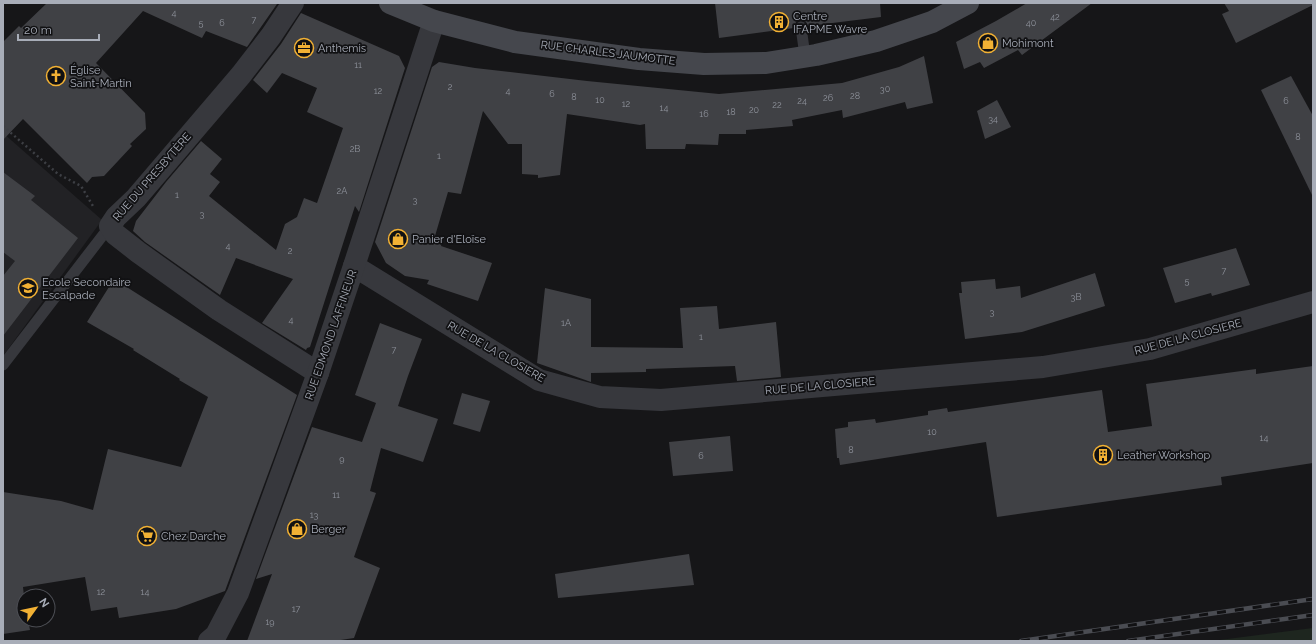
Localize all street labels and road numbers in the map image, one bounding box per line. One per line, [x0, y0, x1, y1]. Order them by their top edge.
street label: RUE CHARLES JAUMOTTE [540, 38, 676, 68]
street label: RUE DU PRESBYTÈRE [109, 129, 194, 224]
street label: RUE EDMOND LAFFINEUR [303, 268, 359, 402]
street label: RUE DE LA CLOSIERE [1133, 316, 1243, 358]
street label: RUE DE LA CLOSIERE [445, 319, 547, 385]
street label: RUE DE LA CLOSIERE [764, 375, 876, 397]

